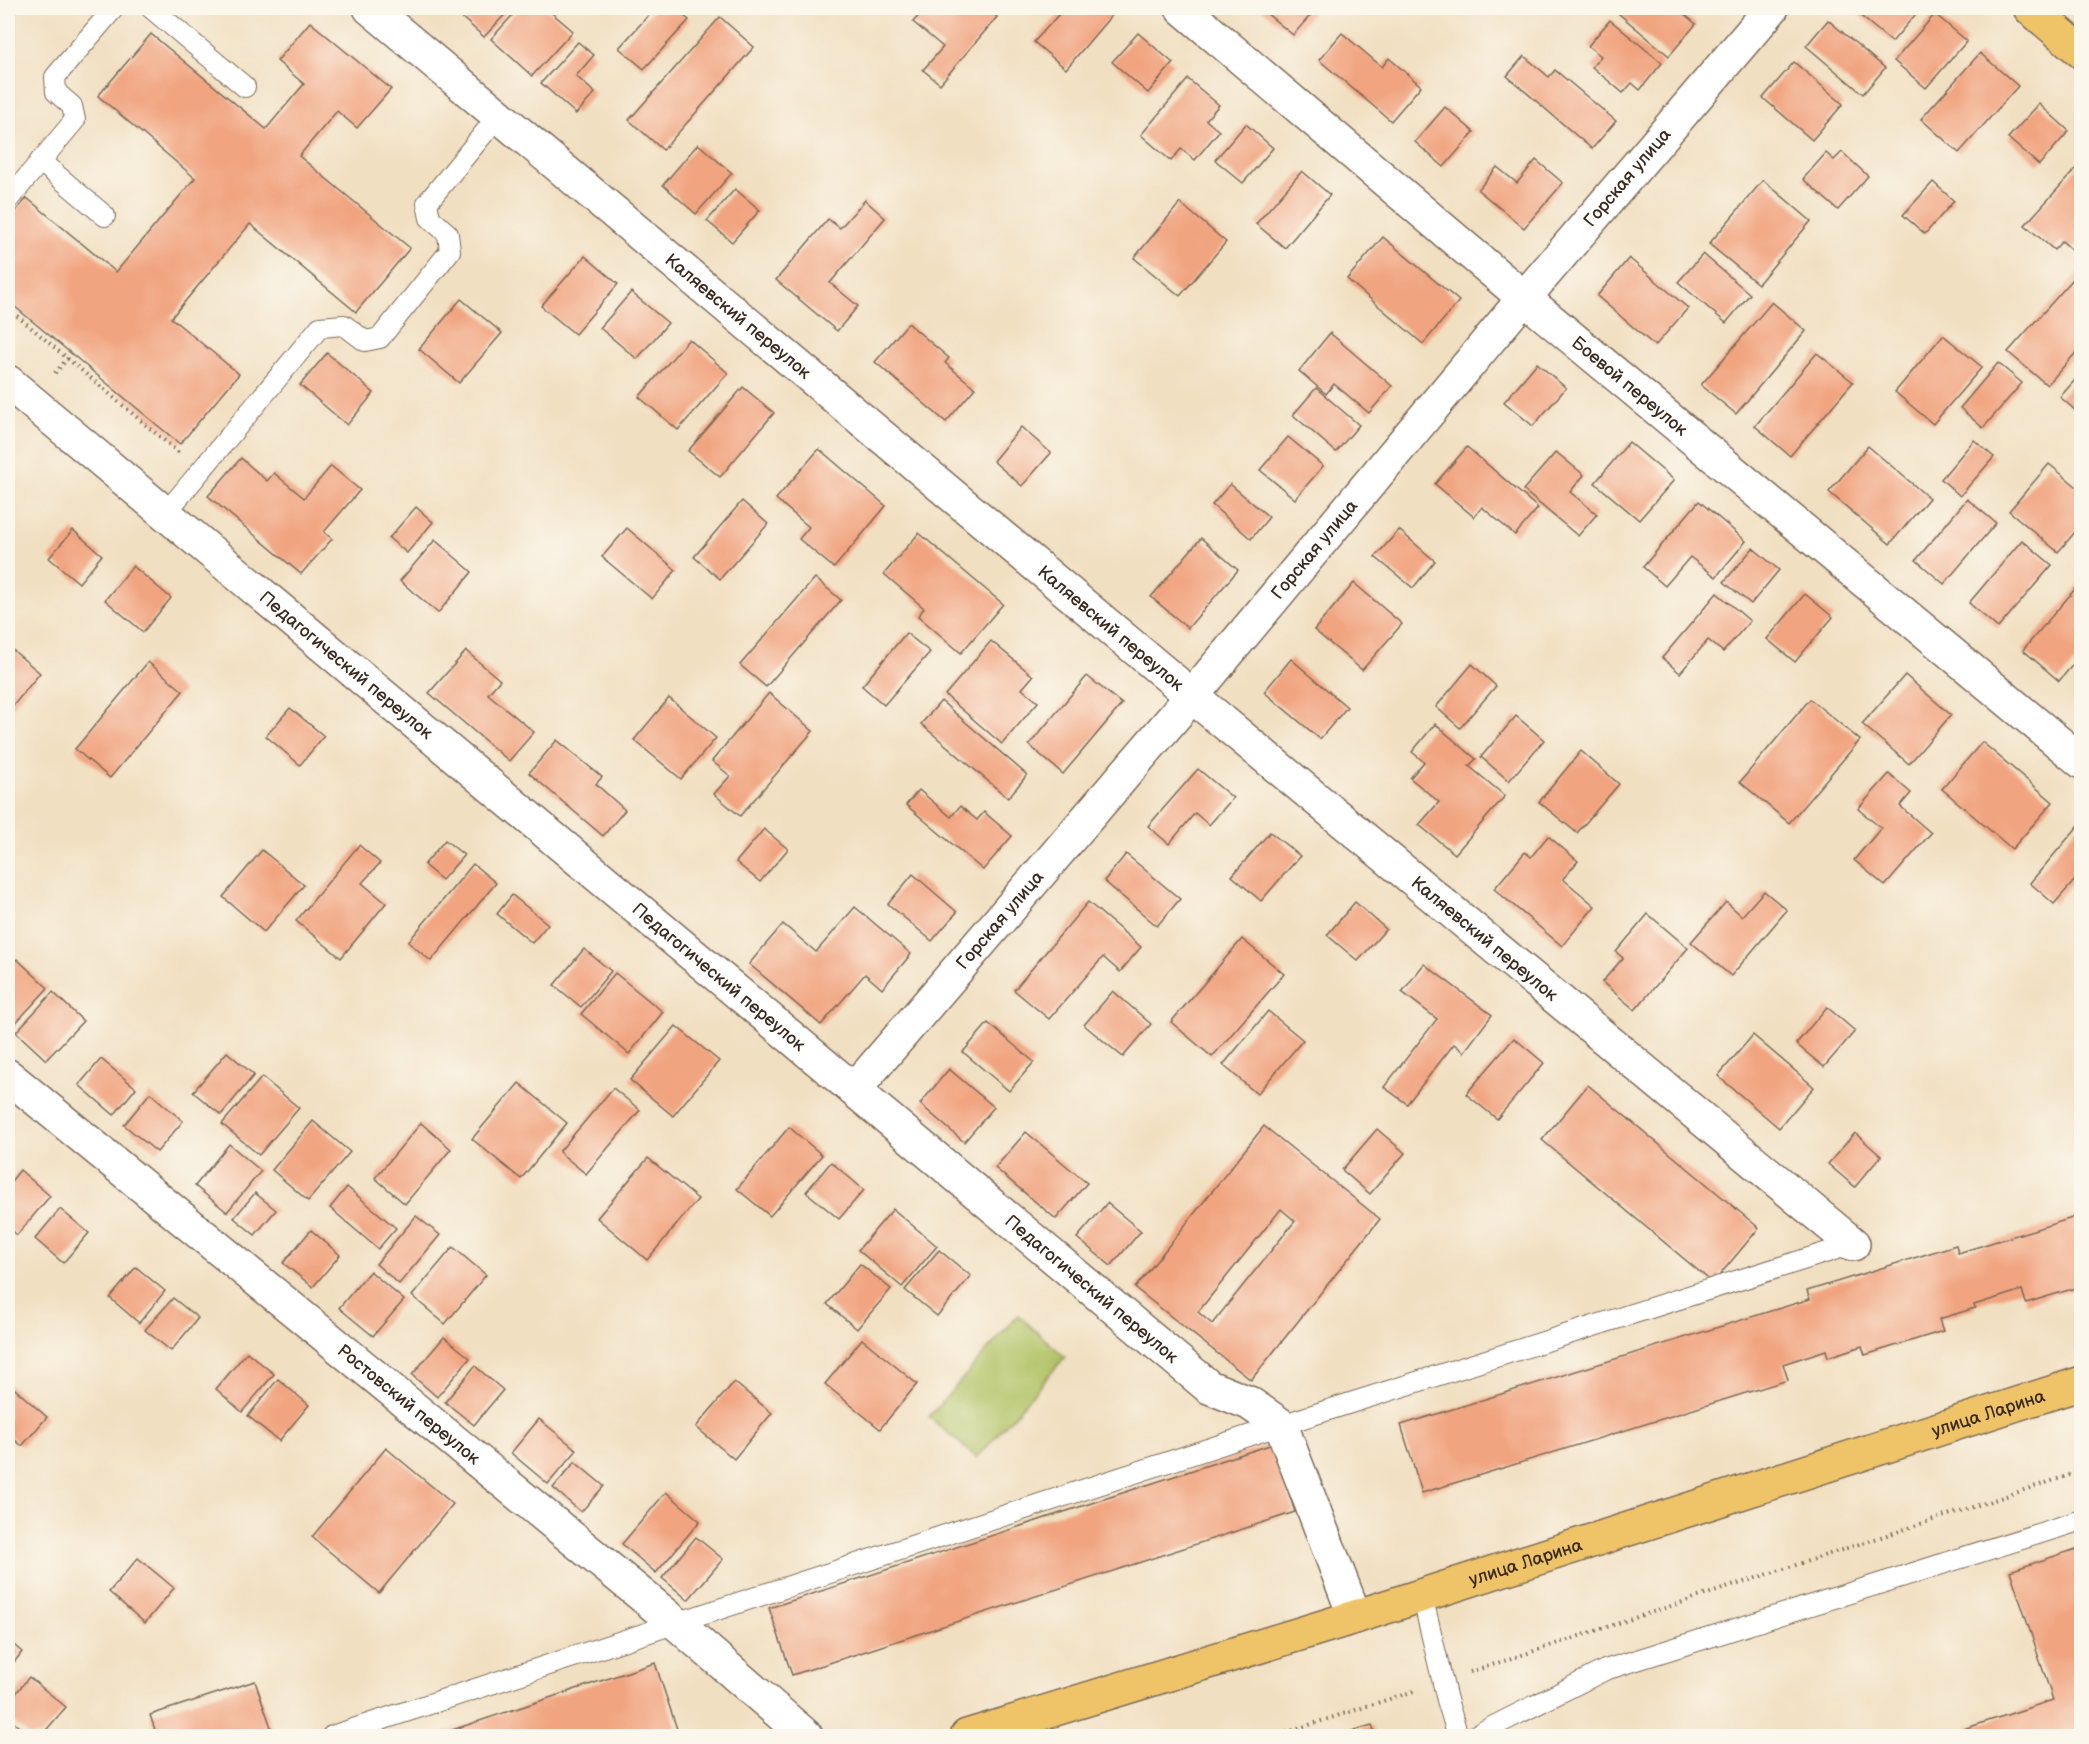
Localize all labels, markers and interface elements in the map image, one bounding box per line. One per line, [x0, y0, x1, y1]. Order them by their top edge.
street label: Горская улица [1579, 124, 1675, 231]
street label: Каляевский переулок [661, 249, 816, 383]
street label: Боевой переулок [1568, 332, 1692, 440]
street label: Горская улица [1267, 495, 1362, 603]
street label: Каляевский переулок [1034, 561, 1188, 695]
street label: Педагогический переулок [255, 587, 437, 744]
street label: Горская улица [952, 866, 1048, 973]
street label: Каляевский переулок [1407, 872, 1562, 1006]
street label: Педагогический переулок [628, 898, 810, 1056]
street label: Педагогический переулок [1001, 1210, 1183, 1368]
street label: Ростовский переулок [333, 1340, 485, 1469]
street label: улица Ларина [1929, 1385, 2048, 1441]
street label: улица Ларина [1466, 1534, 1585, 1590]

